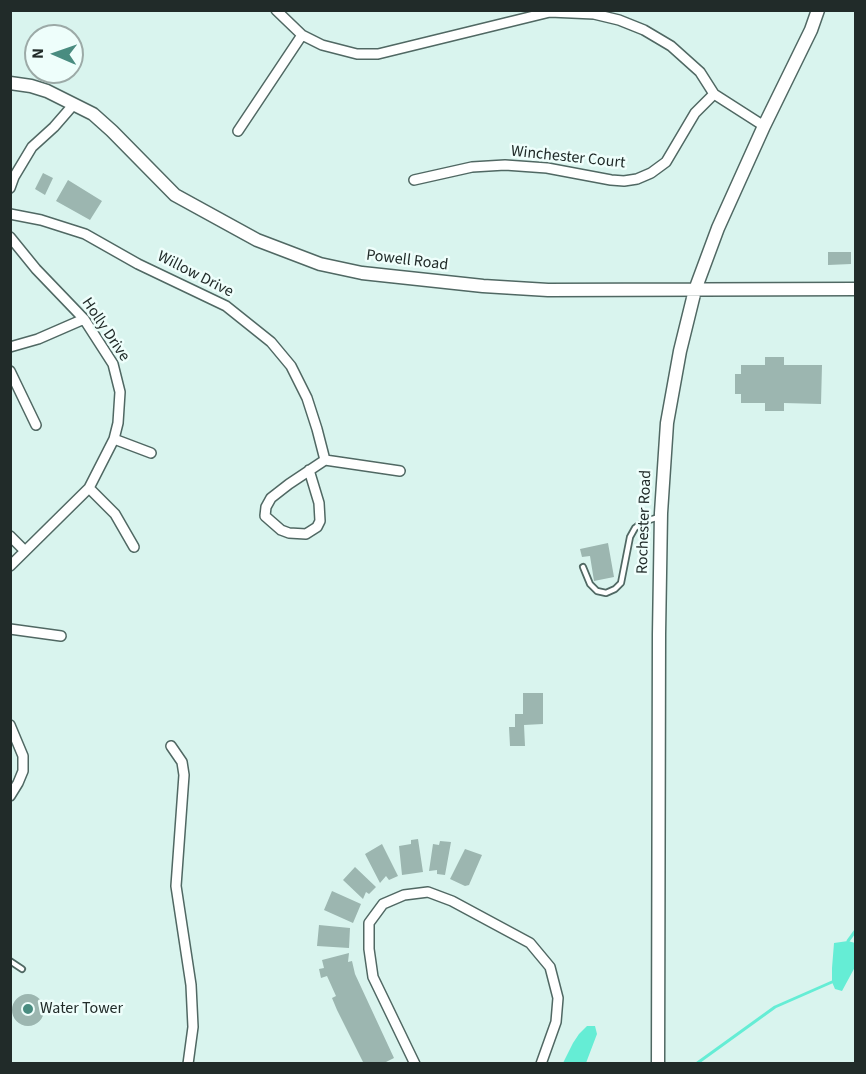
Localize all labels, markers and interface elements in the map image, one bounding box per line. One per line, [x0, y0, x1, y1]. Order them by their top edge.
north arrow [24, 24, 84, 84]
text: N [27, 48, 49, 59]
street label: Winchester Court [510, 142, 626, 174]
street label: Powell Road [365, 246, 449, 276]
street label: Willow Drive [154, 248, 236, 302]
street label: Holly Drive [77, 295, 133, 365]
street label: Rochester Road [634, 470, 656, 574]
place label: Water Tower [40, 999, 123, 1019]
marker: Water Tower [21, 1002, 35, 1016]

